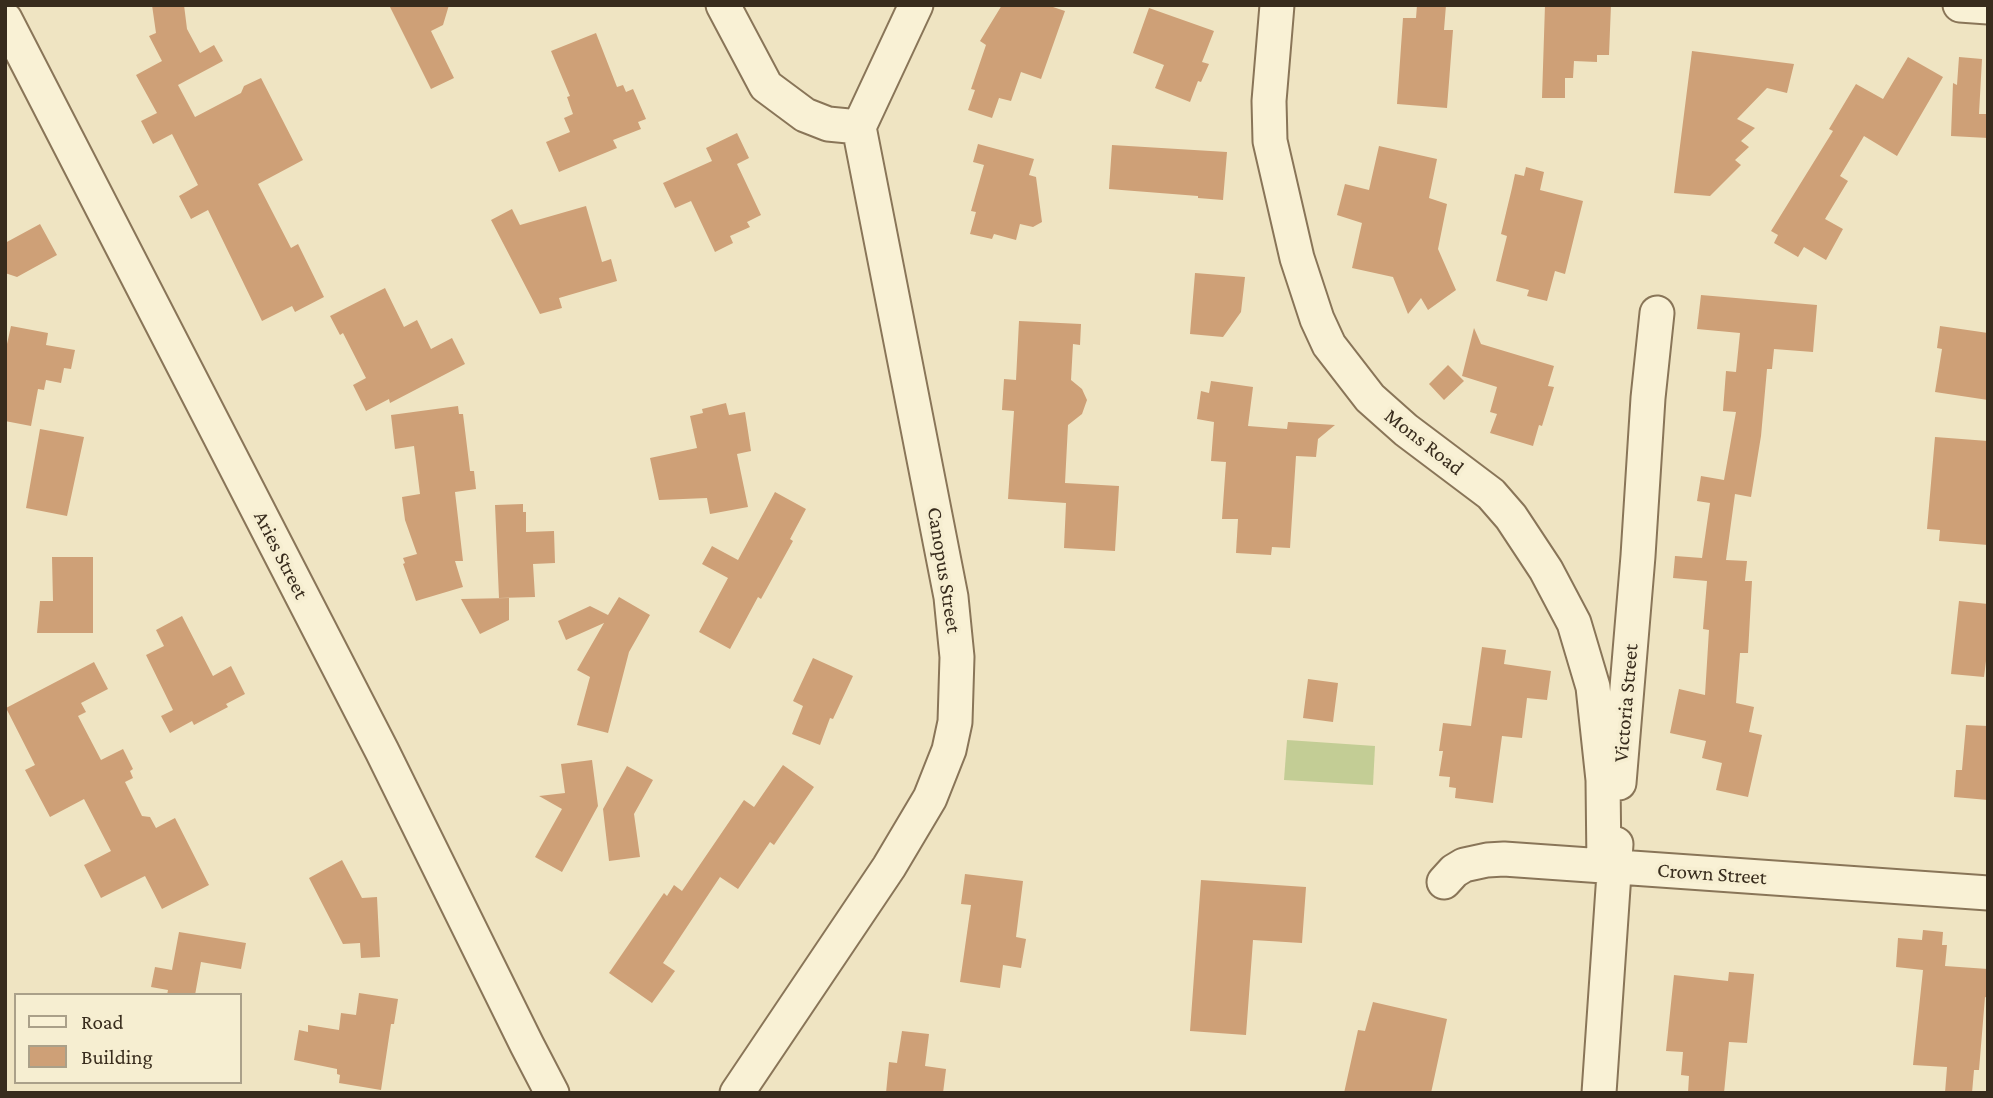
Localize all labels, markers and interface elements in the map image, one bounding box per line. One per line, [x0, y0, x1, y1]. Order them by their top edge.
street label: Mons Road [1379, 403, 1469, 481]
street label: Canopus Street [922, 505, 966, 635]
street label: Aries Street [248, 507, 314, 603]
street label: Victoria Street [1608, 643, 1644, 763]
street label: Crown Street [1656, 858, 1768, 890]
legend [14, 993, 242, 1084]
text: Road [81, 1010, 124, 1034]
text: Building [81, 1045, 153, 1069]

